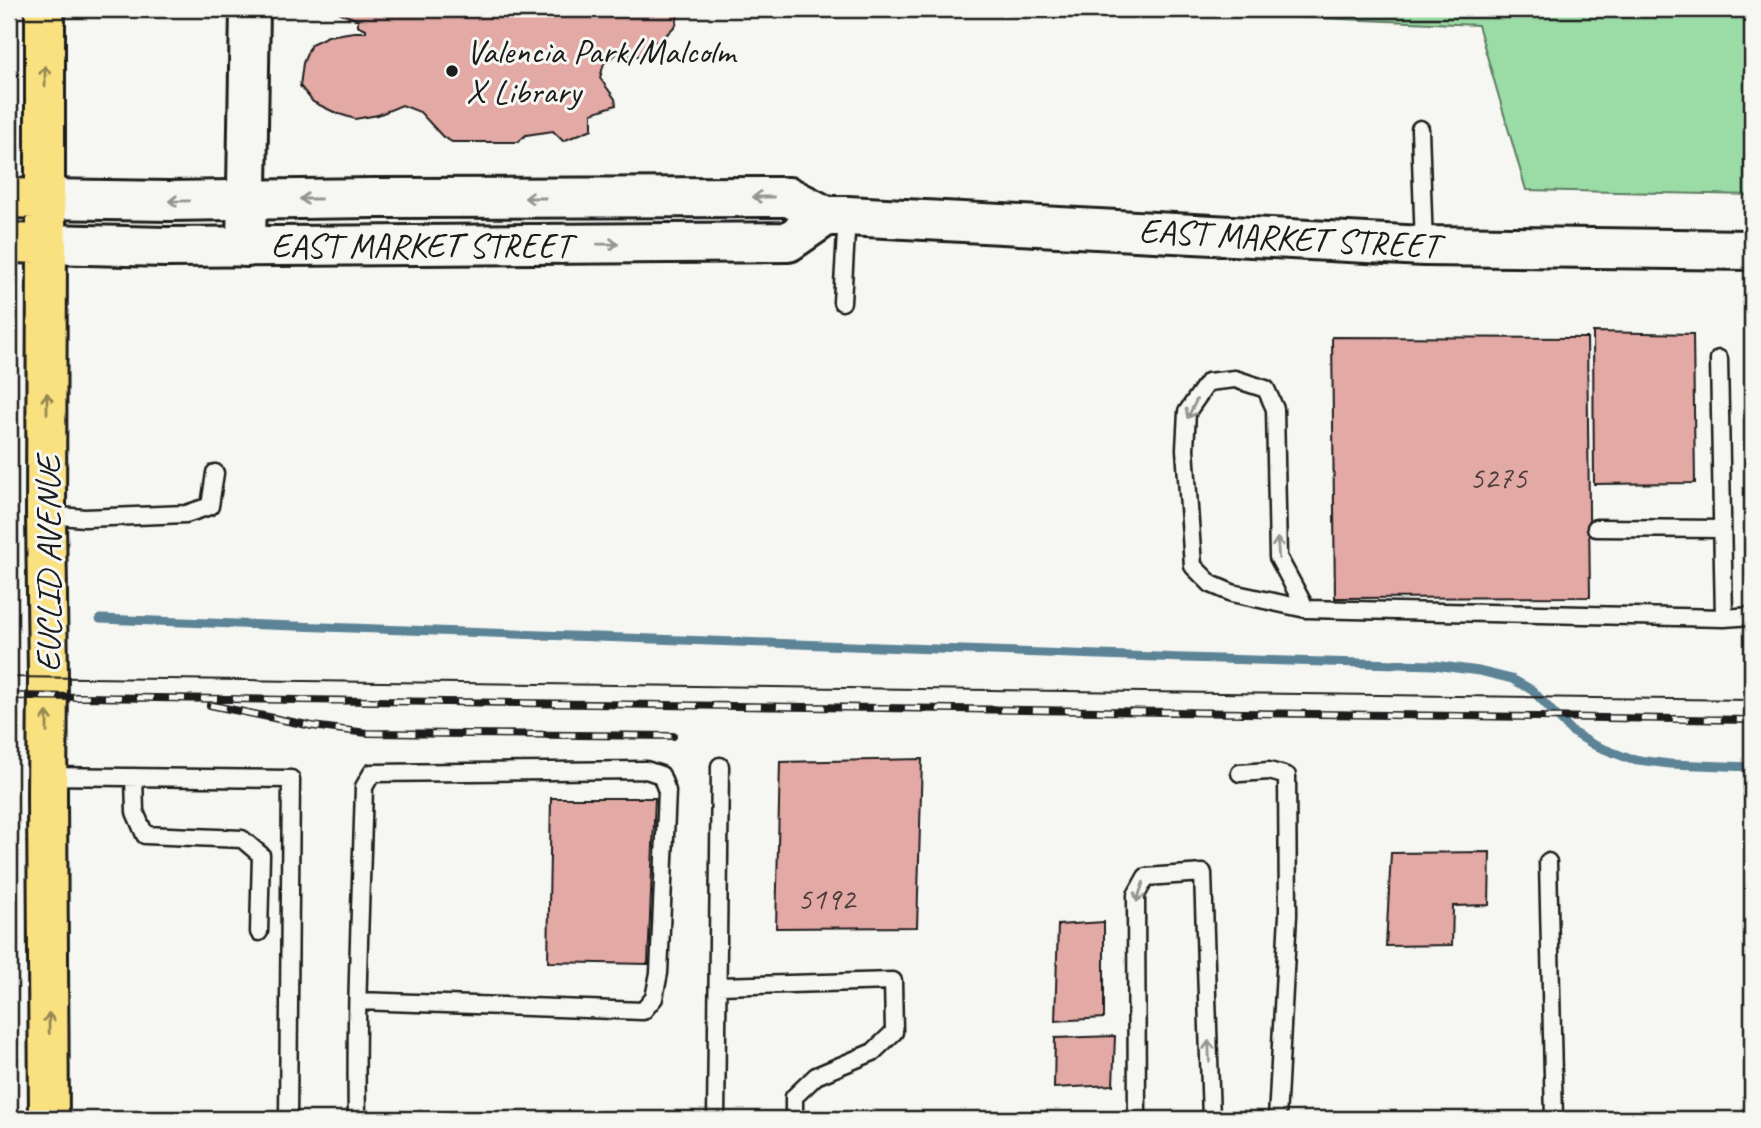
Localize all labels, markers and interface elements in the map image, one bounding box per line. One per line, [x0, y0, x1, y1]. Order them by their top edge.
place label: Valencia Park/Malcolm X Library [466, 29, 739, 114]
marker: Valencia Park/Malcolm X Library [444, 63, 460, 79]
one-way arrow [38, 65, 52, 88]
one-way arrow [751, 190, 774, 204]
one-way arrow [524, 191, 547, 205]
one-way arrow [299, 192, 322, 206]
one-way arrow [168, 194, 191, 208]
street label: EAST MARKET STREET [1138, 208, 1447, 269]
street label: EAST MARKET STREET [271, 223, 578, 268]
one-way arrow [596, 237, 619, 250]
one-way arrow [40, 391, 54, 414]
one-way arrow [1185, 398, 1198, 419]
street label: EUCLID AVENUE [26, 451, 71, 672]
house number: 5275 [1469, 457, 1528, 498]
one-way arrow [1272, 536, 1285, 559]
one-way arrow [40, 711, 54, 734]
house number: 5192 [797, 878, 857, 919]
one-way arrow [1133, 880, 1145, 902]
one-way arrow [42, 1012, 56, 1035]
one-way arrow [1203, 1040, 1216, 1063]

